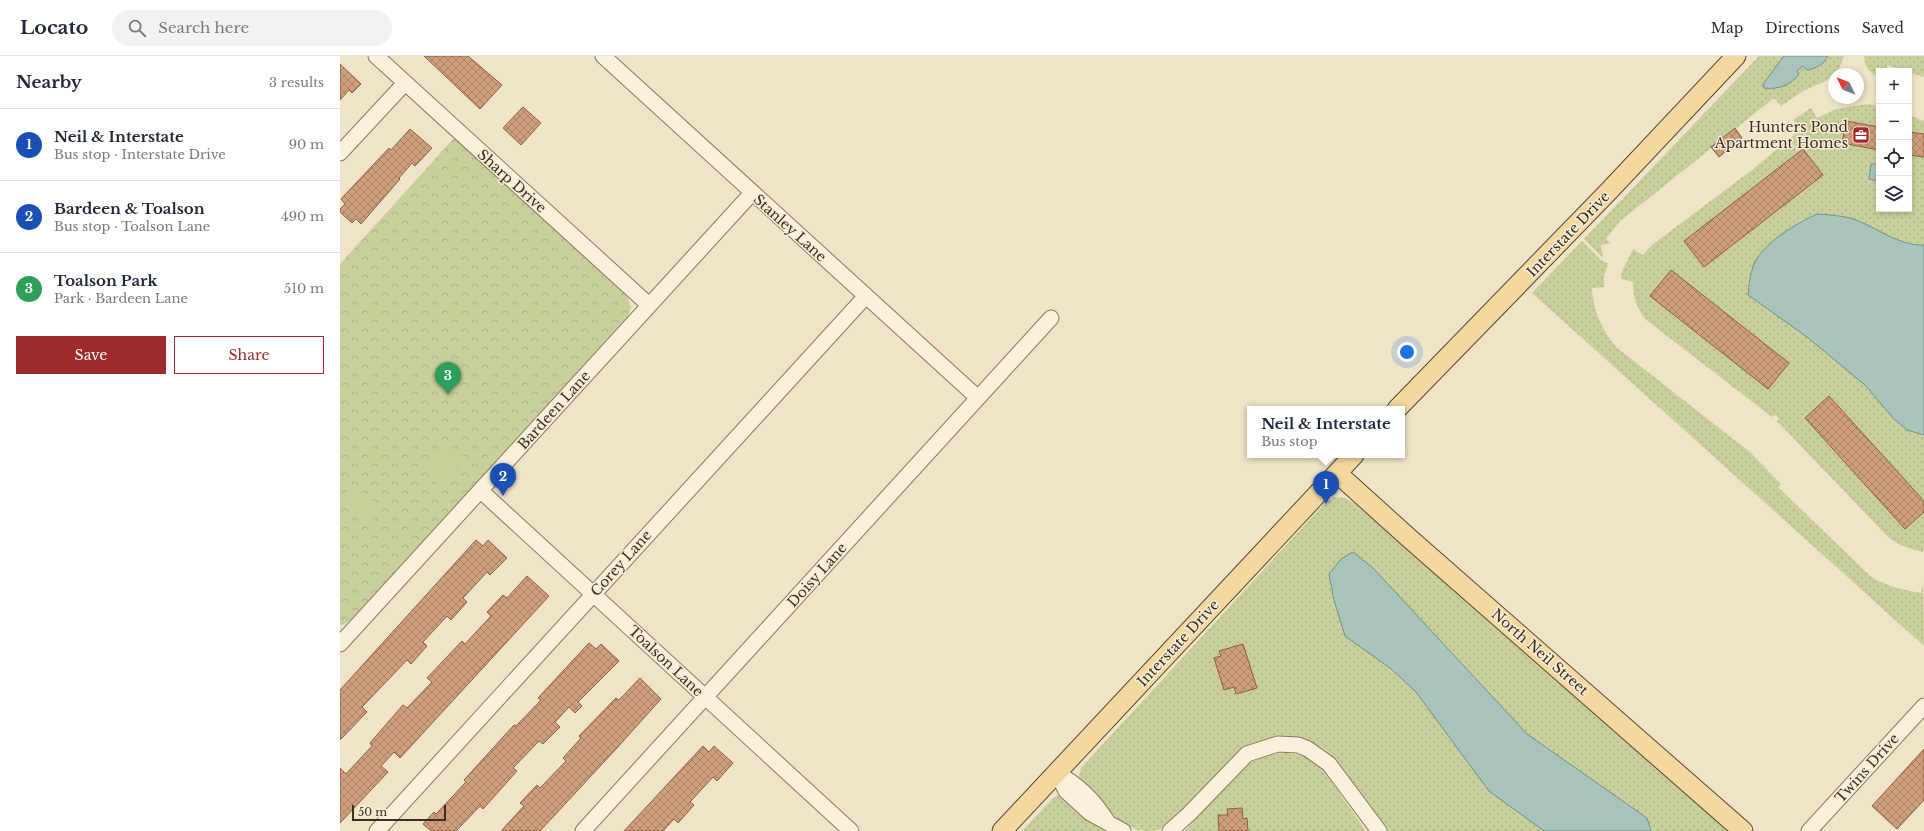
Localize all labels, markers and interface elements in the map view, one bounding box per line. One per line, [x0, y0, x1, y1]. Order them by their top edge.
search box [112, 10, 392, 46]
text: Locato [20, 16, 88, 39]
icon: search [126, 17, 148, 39]
text: Search here [158, 18, 249, 37]
text: Map [1711, 19, 1743, 37]
text: Directions [1765, 19, 1840, 37]
text: Saved [1862, 19, 1904, 37]
north arrow [1828, 68, 1864, 104]
map controls [1876, 68, 1912, 212]
button: + [1876, 68, 1912, 104]
text: Nearby [16, 72, 82, 93]
text: 3 results [269, 74, 324, 91]
button: − [1876, 104, 1912, 140]
place label: Hunters Pond Apartment Homes [1714, 118, 1849, 152]
office icon: Hunters Pond Apartment Homes [1851, 125, 1871, 145]
text: Neil & Interstate [54, 127, 184, 146]
text: 1 [26, 136, 32, 153]
text: 90 m [289, 136, 324, 153]
button: locate [1876, 140, 1912, 176]
street label: Sharp Drive [474, 145, 550, 217]
text: Bus stop · Interstate Drive [54, 146, 226, 163]
button: layers [1876, 176, 1912, 212]
street label: Interstate Drive [1523, 187, 1613, 281]
street label: Stanley Lane [750, 190, 830, 266]
text: Bardeen & Toalson [54, 199, 205, 218]
text: 2 [25, 208, 33, 225]
text: 490 m [281, 208, 324, 225]
text: Bus stop · Toalson Lane [54, 218, 210, 235]
text: Toalson Park [54, 271, 157, 290]
text: 3 [25, 280, 33, 297]
text: 510 m [284, 280, 324, 297]
text: Park · Bardeen Lane [54, 290, 188, 307]
button: Save [16, 336, 166, 374]
button: Share [174, 336, 324, 374]
your location [1397, 342, 1417, 362]
pin: 3 [435, 362, 461, 395]
street label: Bardeen Lane [514, 367, 594, 453]
popup [1247, 406, 1405, 458]
text: Neil & Interstate [1261, 414, 1391, 433]
text: Bus stop [1261, 433, 1318, 450]
pin: 2 [490, 463, 516, 496]
pin: 1 [1313, 471, 1339, 504]
street label: Corey Lane [587, 526, 655, 600]
street label: Doisy Lane [783, 539, 851, 611]
street label: Interstate Drive [1133, 596, 1223, 690]
street label: North Neil Street [1488, 605, 1593, 699]
street label: Toalson Lane [625, 622, 707, 700]
street label: Twins Drive [1831, 730, 1903, 806]
scale bar [352, 803, 446, 822]
text: 50 m [358, 805, 387, 819]

